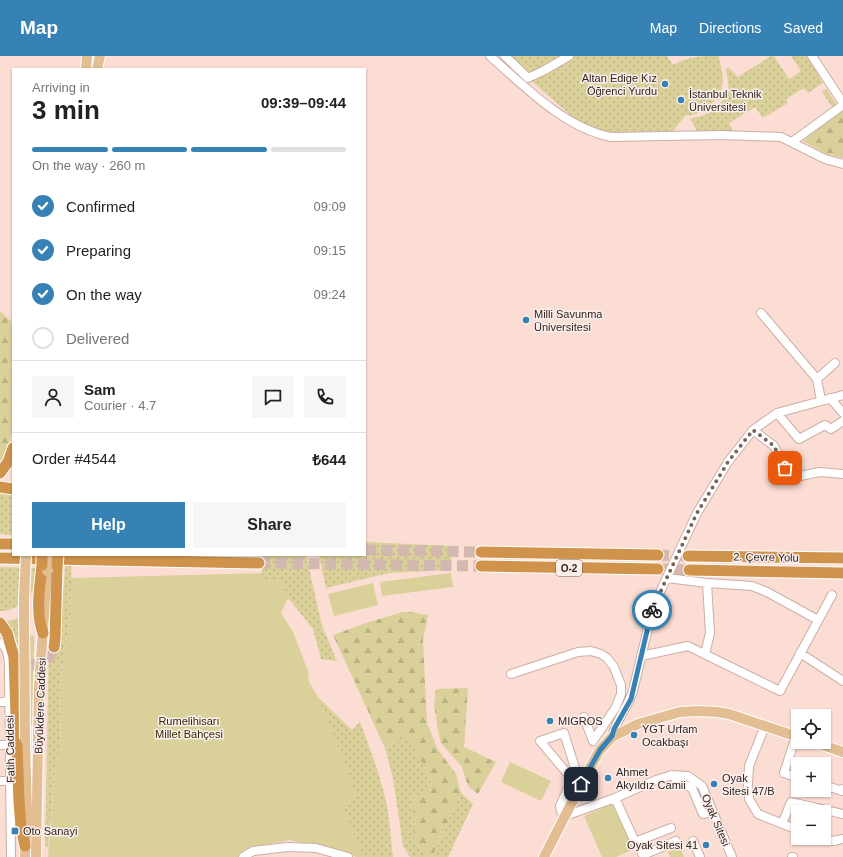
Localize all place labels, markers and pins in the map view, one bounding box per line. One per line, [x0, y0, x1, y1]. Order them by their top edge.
place label: Altan Edige Kız Öğrenci Yurdu [582, 72, 657, 97]
marker: Altan Edige Kız Öğrenci Yurdu [660, 79, 670, 89]
place label: İstanbul Teknik Üniversitesi [689, 88, 762, 113]
marker: İstanbul Teknik Üniversitesi [676, 95, 686, 105]
place label: Milli Savunma Üniversitesi [534, 308, 603, 333]
marker: Milli Savunma Üniversitesi [521, 315, 531, 325]
pin [768, 451, 802, 485]
place label: MIGROS [558, 715, 603, 727]
marker: MIGROS [545, 716, 555, 726]
place label: YGT Urfam Ocakbaşı [642, 723, 697, 748]
marker: YGT Urfam Ocakbaşı [629, 730, 639, 740]
place label: Ahmet Akyıldız Camii [616, 766, 686, 791]
pin [564, 767, 598, 801]
place label: Oyak Sitesi 47/B [722, 772, 775, 797]
marker: Ahmet Akyıldız Camii [603, 773, 613, 783]
marker: Oyak Sitesi 47/B [709, 779, 719, 789]
place label: Oto Sanayi [23, 825, 77, 837]
marker: Oto Sanayi [10, 826, 20, 836]
place label: Oyak Sitesi 41 [627, 839, 698, 851]
marker: Oyak Sitesi 41 [701, 840, 711, 850]

